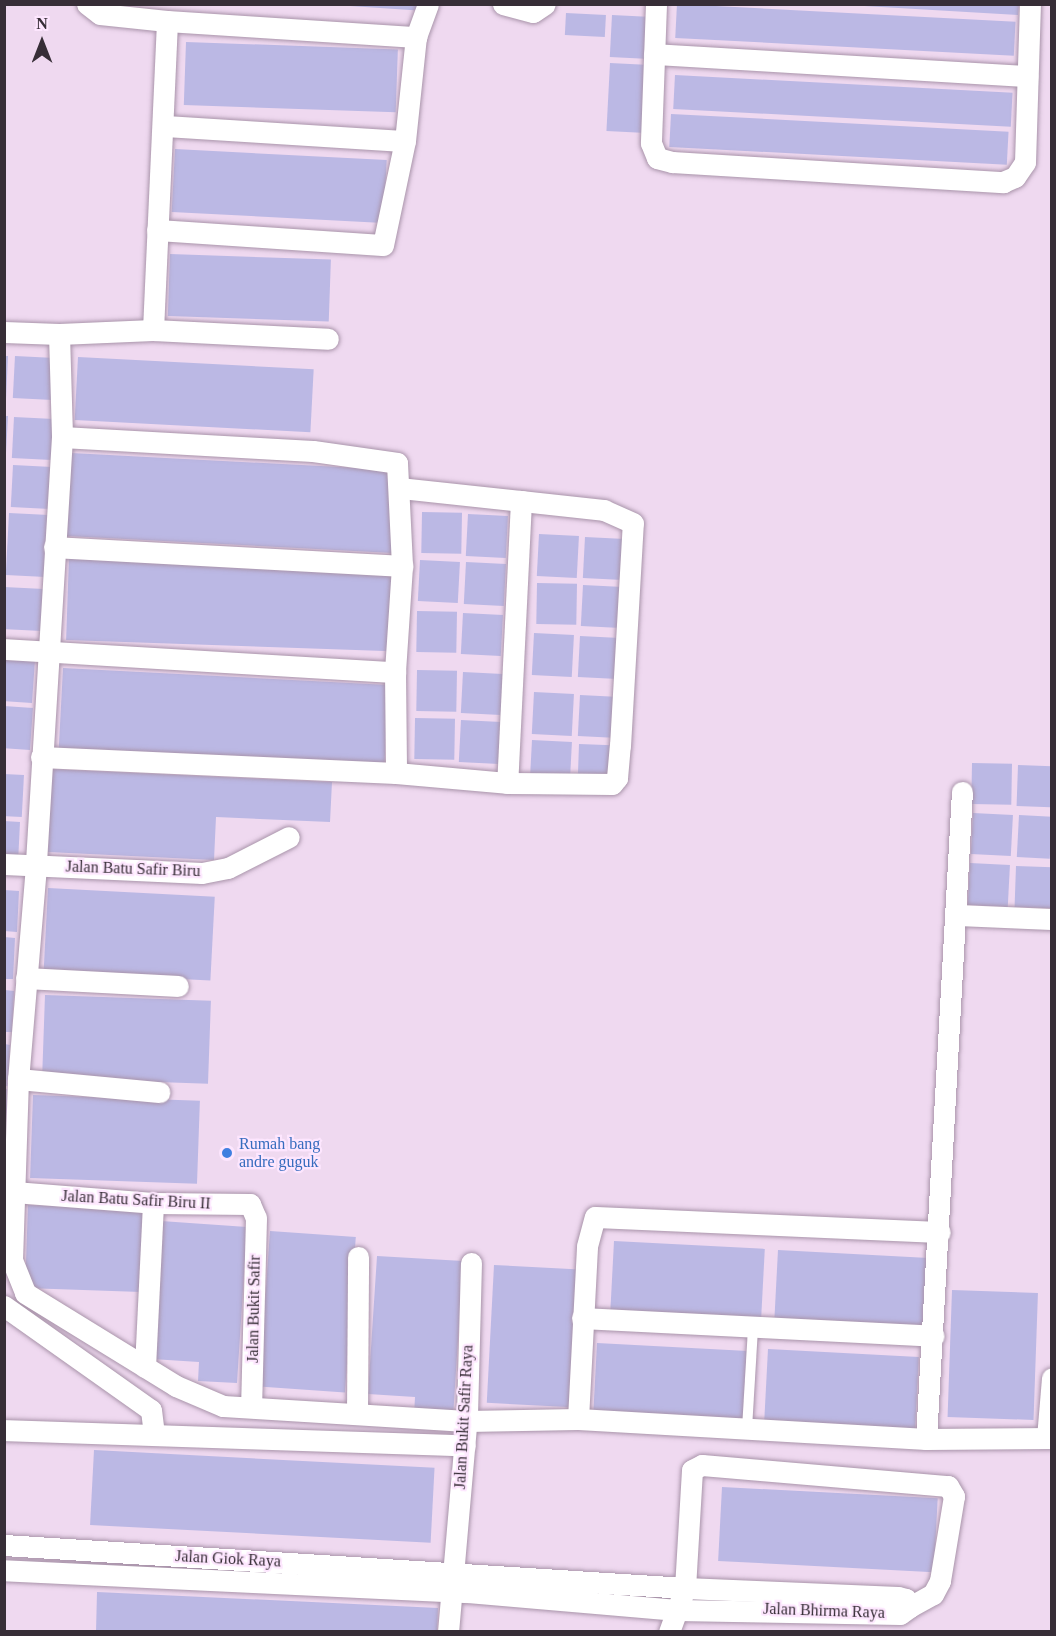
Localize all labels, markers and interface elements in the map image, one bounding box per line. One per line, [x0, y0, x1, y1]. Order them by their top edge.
north arrow [12, 12, 72, 72]
text: N [36, 15, 48, 32]
street label: Jalan Batu Safir Biru [65, 857, 201, 881]
place label: Rumah bang andre guguk [239, 1134, 320, 1172]
marker: Rumah bang andre guguk [220, 1146, 234, 1160]
street label: Jalan Batu Safir Biru II [61, 1187, 211, 1213]
street label: Jalan Bukit Safir [243, 1255, 265, 1363]
street label: Jalan Bukit Safir Raya [451, 1344, 477, 1490]
street label: Jalan Giok Raya [175, 1547, 281, 1571]
street label: Jalan Bhirma Raya [763, 1599, 885, 1623]

